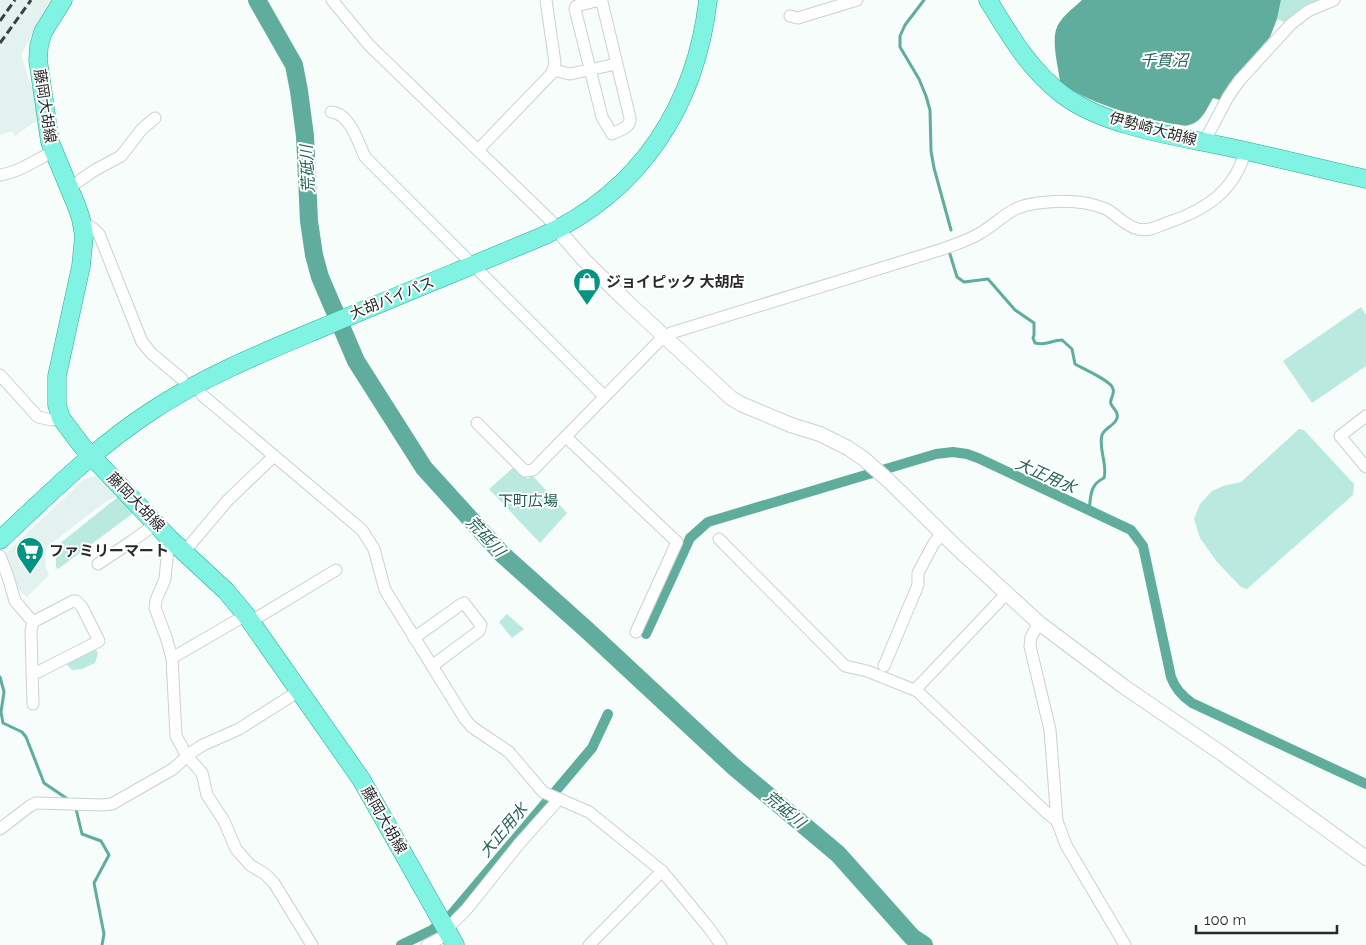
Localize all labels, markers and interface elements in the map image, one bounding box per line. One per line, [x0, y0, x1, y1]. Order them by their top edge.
water label: 千貫沼 [1140, 51, 1190, 70]
street label: 藤岡大胡線 [30, 68, 60, 144]
street label: 伊勢崎大胡線 [1107, 109, 1199, 149]
water label: 荒砥川 [297, 143, 318, 193]
shop icon: ジョイピック 大胡店 [572, 267, 602, 306]
street label: 大胡バイパス [347, 273, 437, 323]
place label: ジョイピック 大胡店 [606, 273, 745, 291]
water label: 大正用水 [1013, 454, 1081, 498]
street label: 藤岡大胡線 [103, 469, 169, 535]
park label: 下町広場 [498, 492, 558, 510]
water label: 荒砥川 [462, 512, 510, 562]
supermarket icon: ファミリーマート [15, 536, 45, 575]
place label: ファミリーマート [49, 542, 169, 560]
street label: 藤岡大胡線 [357, 783, 411, 857]
water label: 荒砥川 [760, 787, 811, 833]
water label: 大正用水 [476, 798, 533, 861]
scale bar [1196, 902, 1337, 934]
text: 100 m [1204, 911, 1246, 929]

